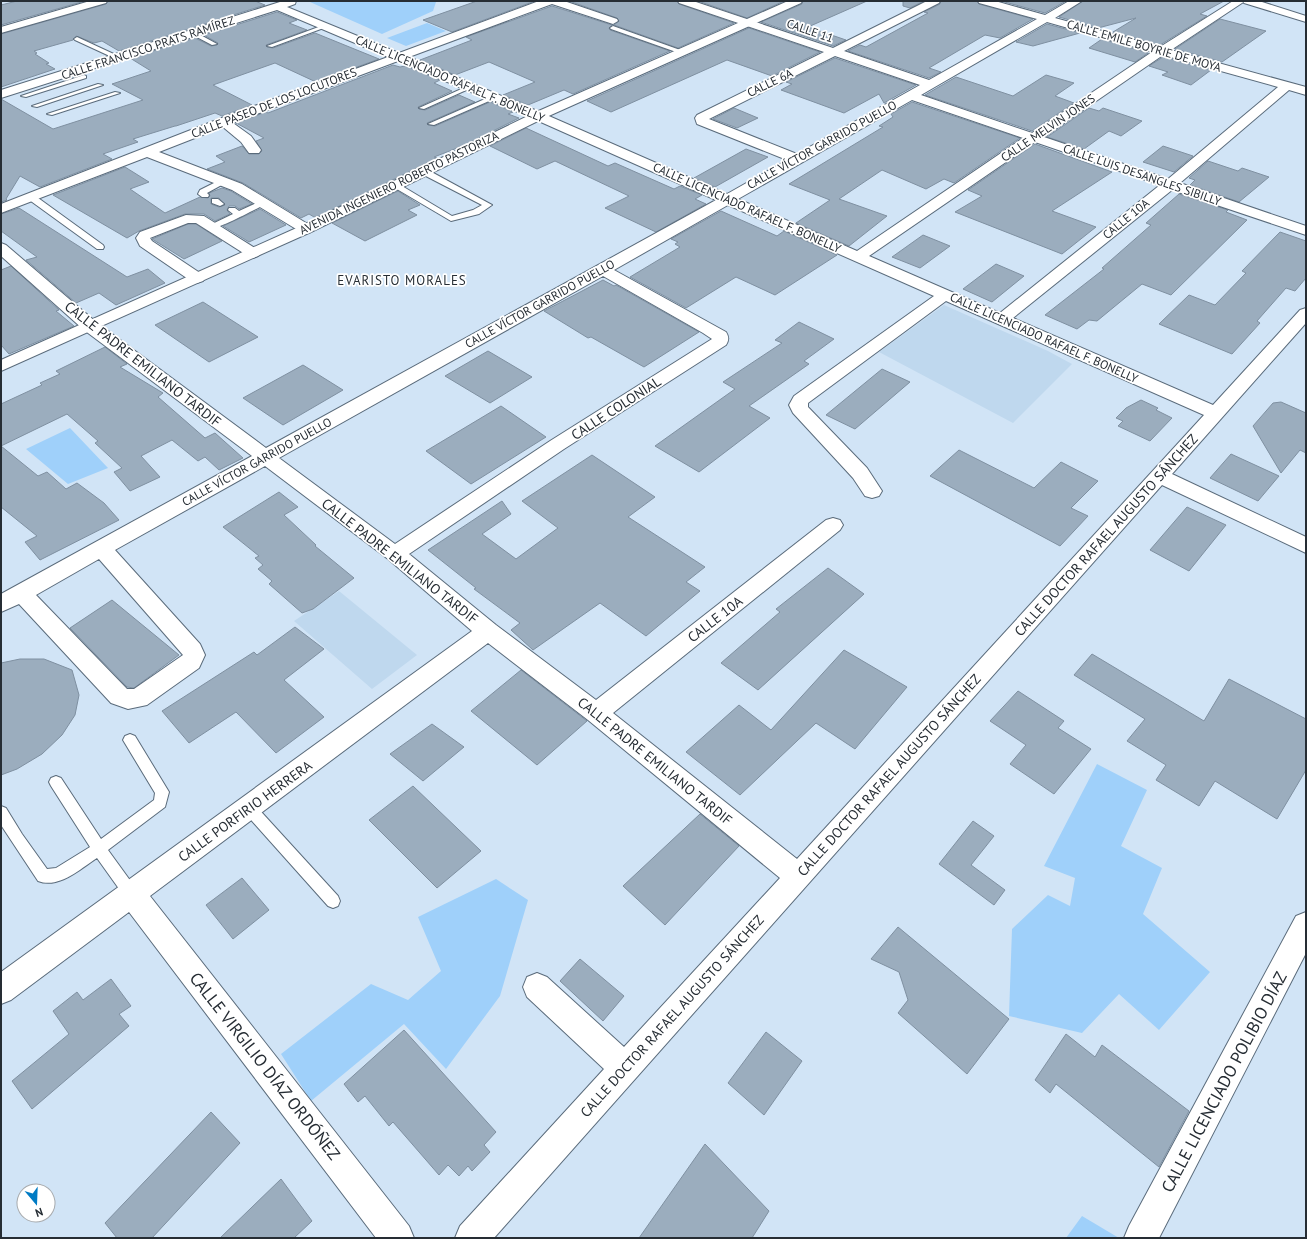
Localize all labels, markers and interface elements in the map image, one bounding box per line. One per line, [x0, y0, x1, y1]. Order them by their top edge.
street label: CALLE FRANCISCO PRATS RAMÍREZ [59, 12, 237, 83]
street label: CALLE 11 [785, 16, 836, 46]
street label: CALLE EMILE BOYRIE DE MOYA [1065, 16, 1223, 75]
street label: CALLE LICENCIADO RAFAEL F. BONELLY [353, 32, 547, 125]
street label: CALLE PASEO DE LOS LOCUTORES [189, 64, 359, 141]
street label: CALLE 6A [744, 65, 795, 100]
street label: CALLE MELVIN JONES [998, 90, 1098, 165]
street label: CALLE VÍCTOR GARRIDO PUELLO [744, 97, 899, 192]
street label: AVENIDA INGENIERO ROBERTO PASTORIZA [297, 128, 501, 237]
street label: CALLE LUIS DESANGLES SIBILLY [1061, 140, 1223, 209]
street label: CALLE LICENCIADO RAFAEL F. BONELLY [651, 159, 844, 256]
street label: CALLE 10A [1099, 195, 1152, 242]
street label: CALLE VÍCTOR GARRIDO PUELLO [462, 256, 617, 351]
district label: EVARISTO MORALES [337, 272, 467, 289]
street label: CALLE LICENCIADO RAFAEL F. BONELLY [948, 289, 1141, 386]
street label: CALLE PADRE EMILIANO TARDIF [61, 297, 225, 431]
street label: CALLE COLONIAL [568, 372, 664, 444]
street label: CALLE VÍCTOR GARRIDO PUELLO [179, 414, 334, 509]
street label: CALLE DOCTOR RAFAEL AUGUSTO SÁNCHEZ [1010, 430, 1202, 640]
street label: CALLE PADRE EMILIANO TARDIF [318, 494, 482, 628]
street label: CALLE 10A [684, 591, 747, 646]
street label: CALLE DOCTOR RAFAEL AUGUSTO SÁNCHEZ [793, 670, 985, 880]
street label: CALLE PADRE EMILIANO TARDIF [574, 693, 736, 829]
street label: CALLE PORFIRIO HERRERA [174, 756, 316, 866]
street label: CALLE DOCTOR RAFAEL AUGUSTO SÁNCHEZ [576, 911, 768, 1121]
street label: CALLE VIRGILIO DÍAZ ORDÓÑEZ [185, 968, 345, 1164]
street label: CALLE LICENCIADO POLIBIO DÍAZ [1156, 968, 1292, 1196]
north arrow [16, 1183, 56, 1223]
text: N [34, 1205, 45, 1220]

